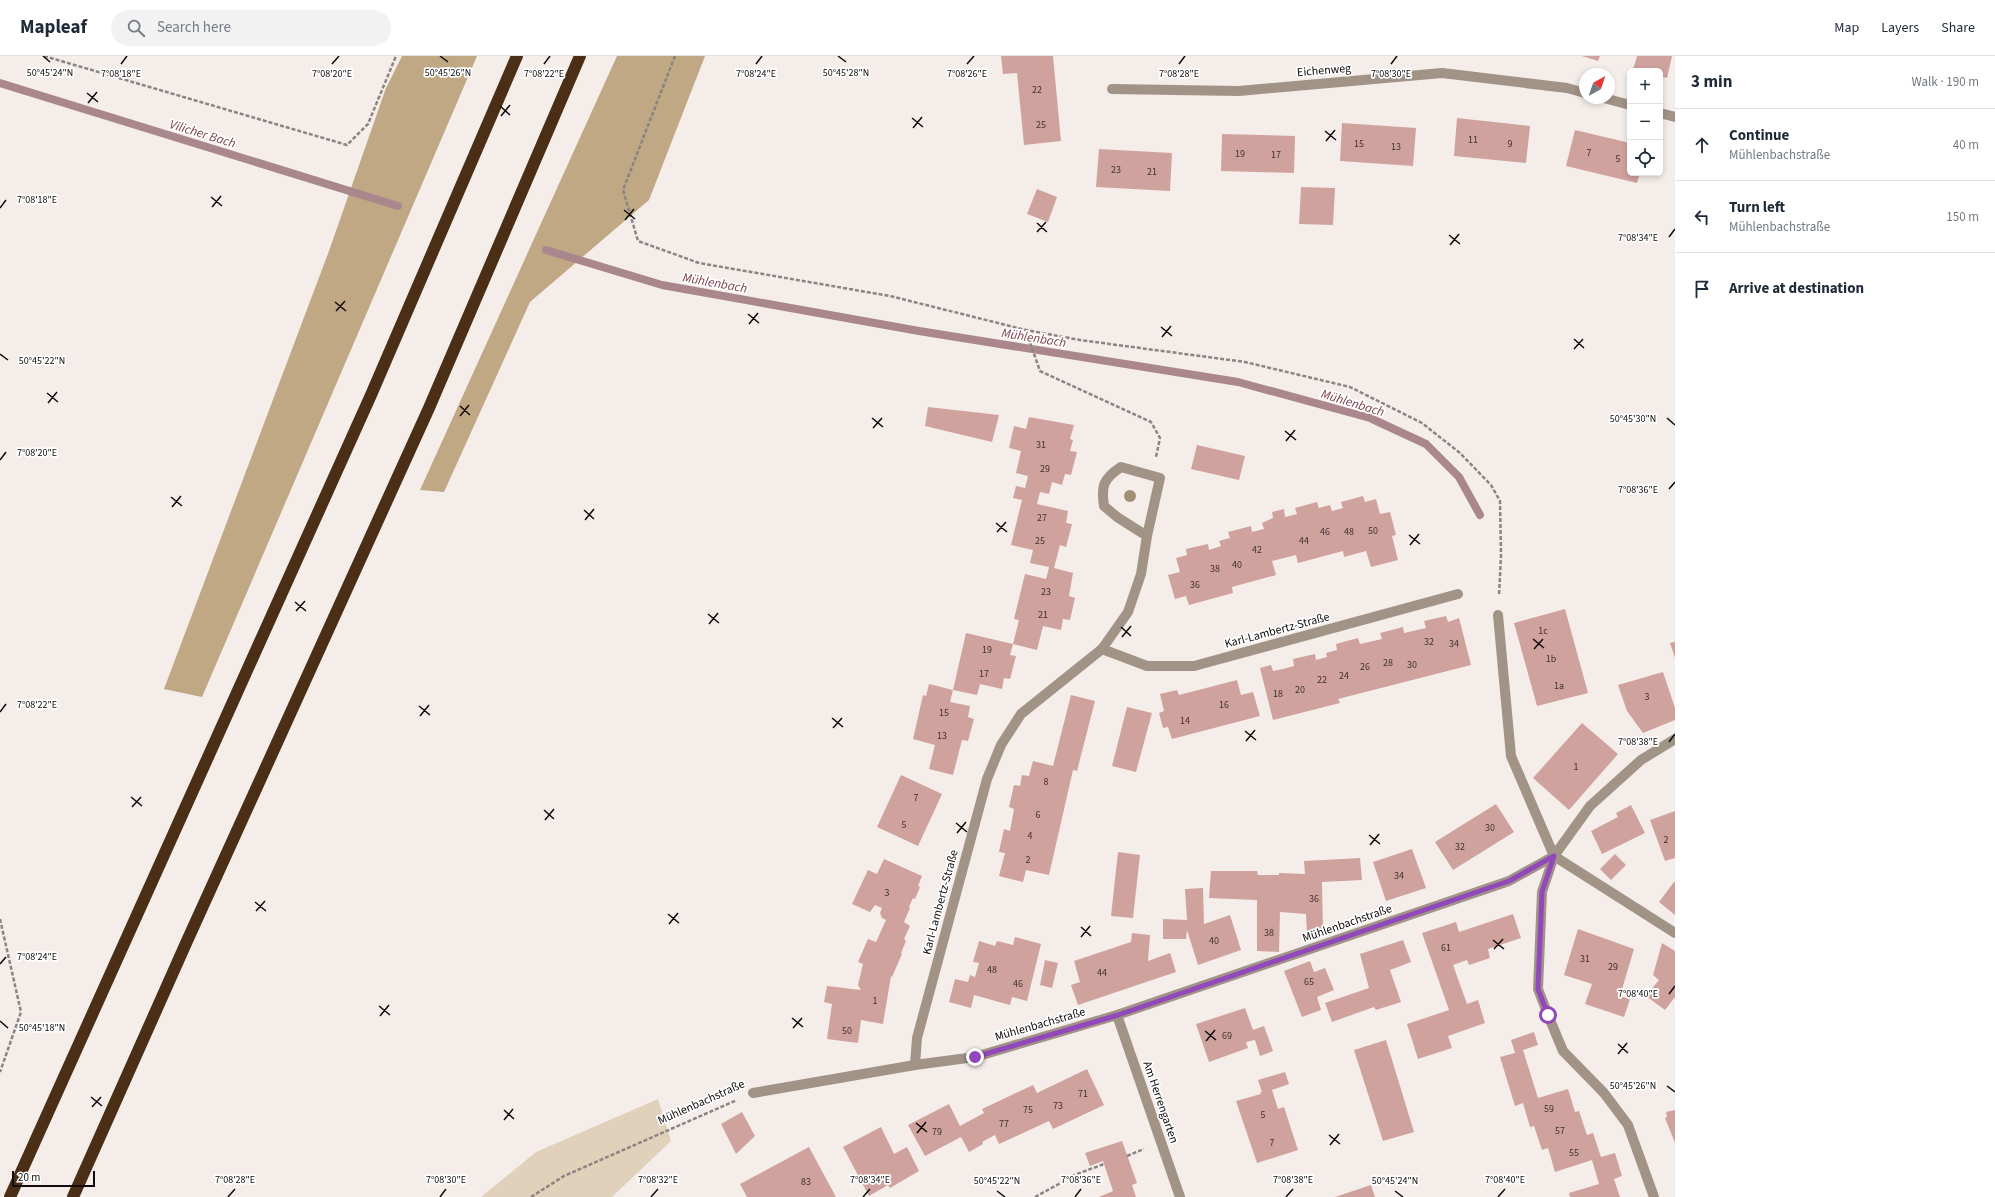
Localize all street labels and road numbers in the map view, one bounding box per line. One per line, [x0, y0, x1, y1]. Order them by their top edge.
street label: Eichenweg [1296, 60, 1352, 81]
street label: Karl-Lambertz-Straße [1223, 608, 1332, 653]
street label: Karl-Lambertz-Straße [918, 848, 963, 956]
street label: Mühlenbachstraße [1300, 900, 1394, 947]
street label: Mühlenbachstraße [993, 1003, 1087, 1046]
street label: Am Herrengarten [1139, 1059, 1183, 1146]
street label: Mühlenbachstraße [655, 1076, 747, 1129]

